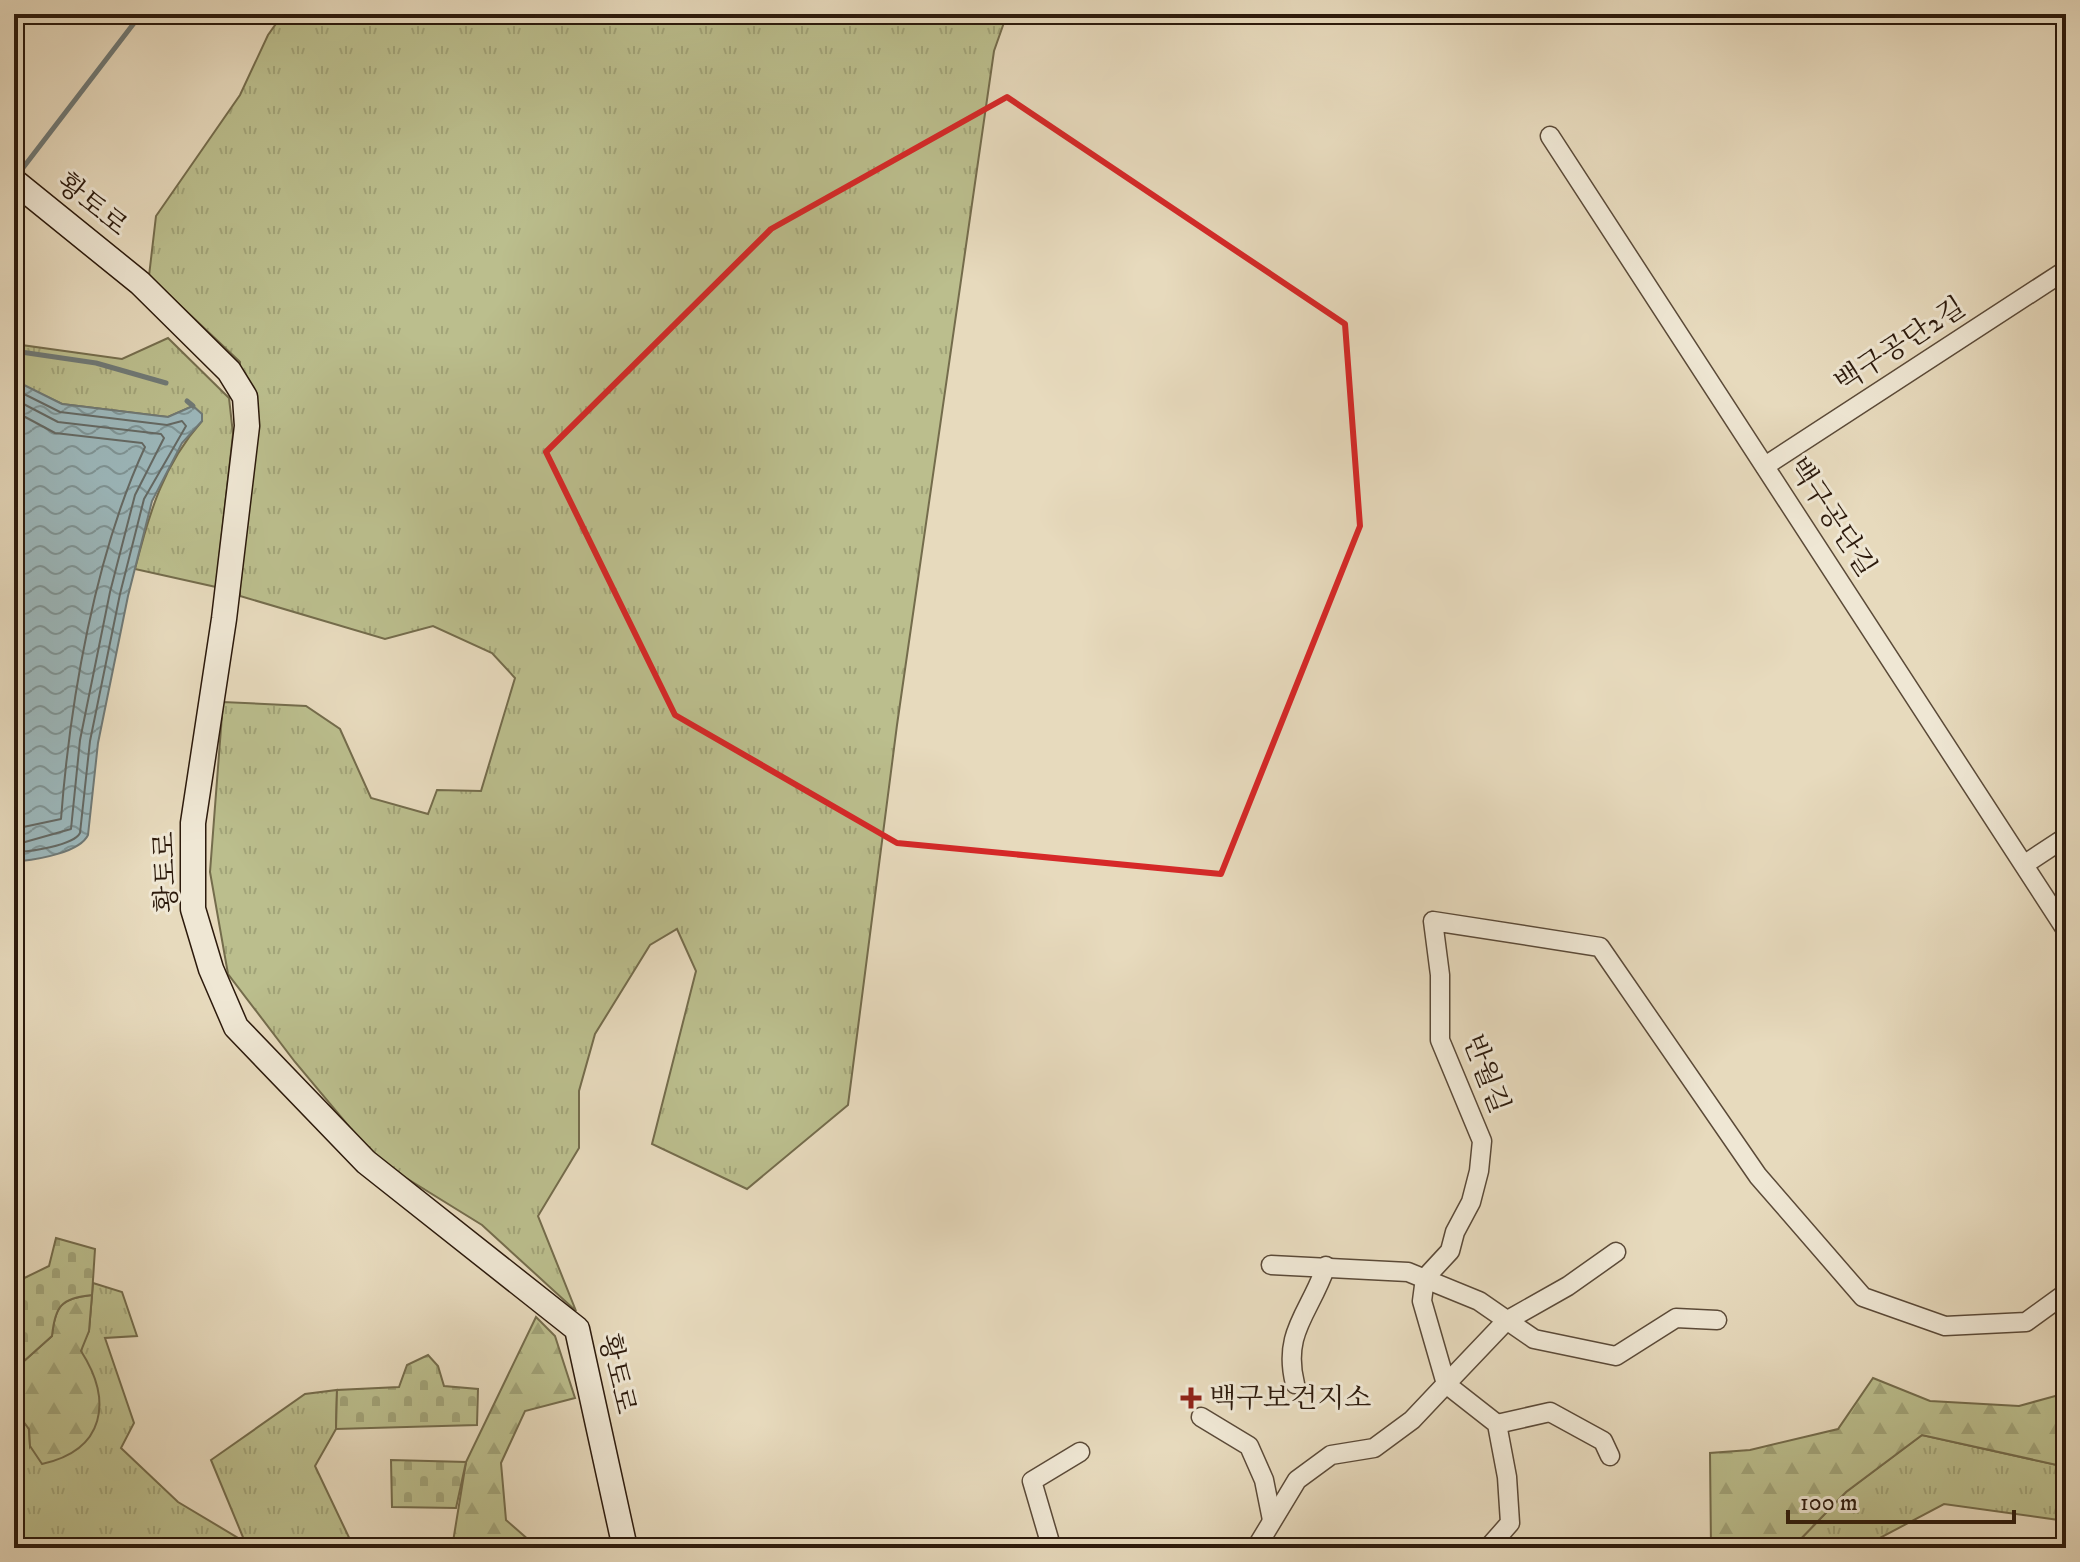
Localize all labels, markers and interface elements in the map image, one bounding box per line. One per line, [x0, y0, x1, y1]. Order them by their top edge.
street label: 황토로 [49, 166, 135, 244]
street label: 백구공단2길 [1828, 290, 1972, 400]
street label: 백구공단길 [1780, 451, 1884, 583]
street label: 황토로 [147, 831, 185, 913]
street label: 반월길 [1455, 1030, 1517, 1118]
street label: 황토로 [591, 1331, 643, 1417]
place label: 백구보건지소 [1209, 1381, 1371, 1416]
marker: 백구보건지소 [1180, 1387, 1202, 1409]
scale bar [1788, 1474, 2014, 1524]
text: 100 m [1800, 1488, 1858, 1518]

